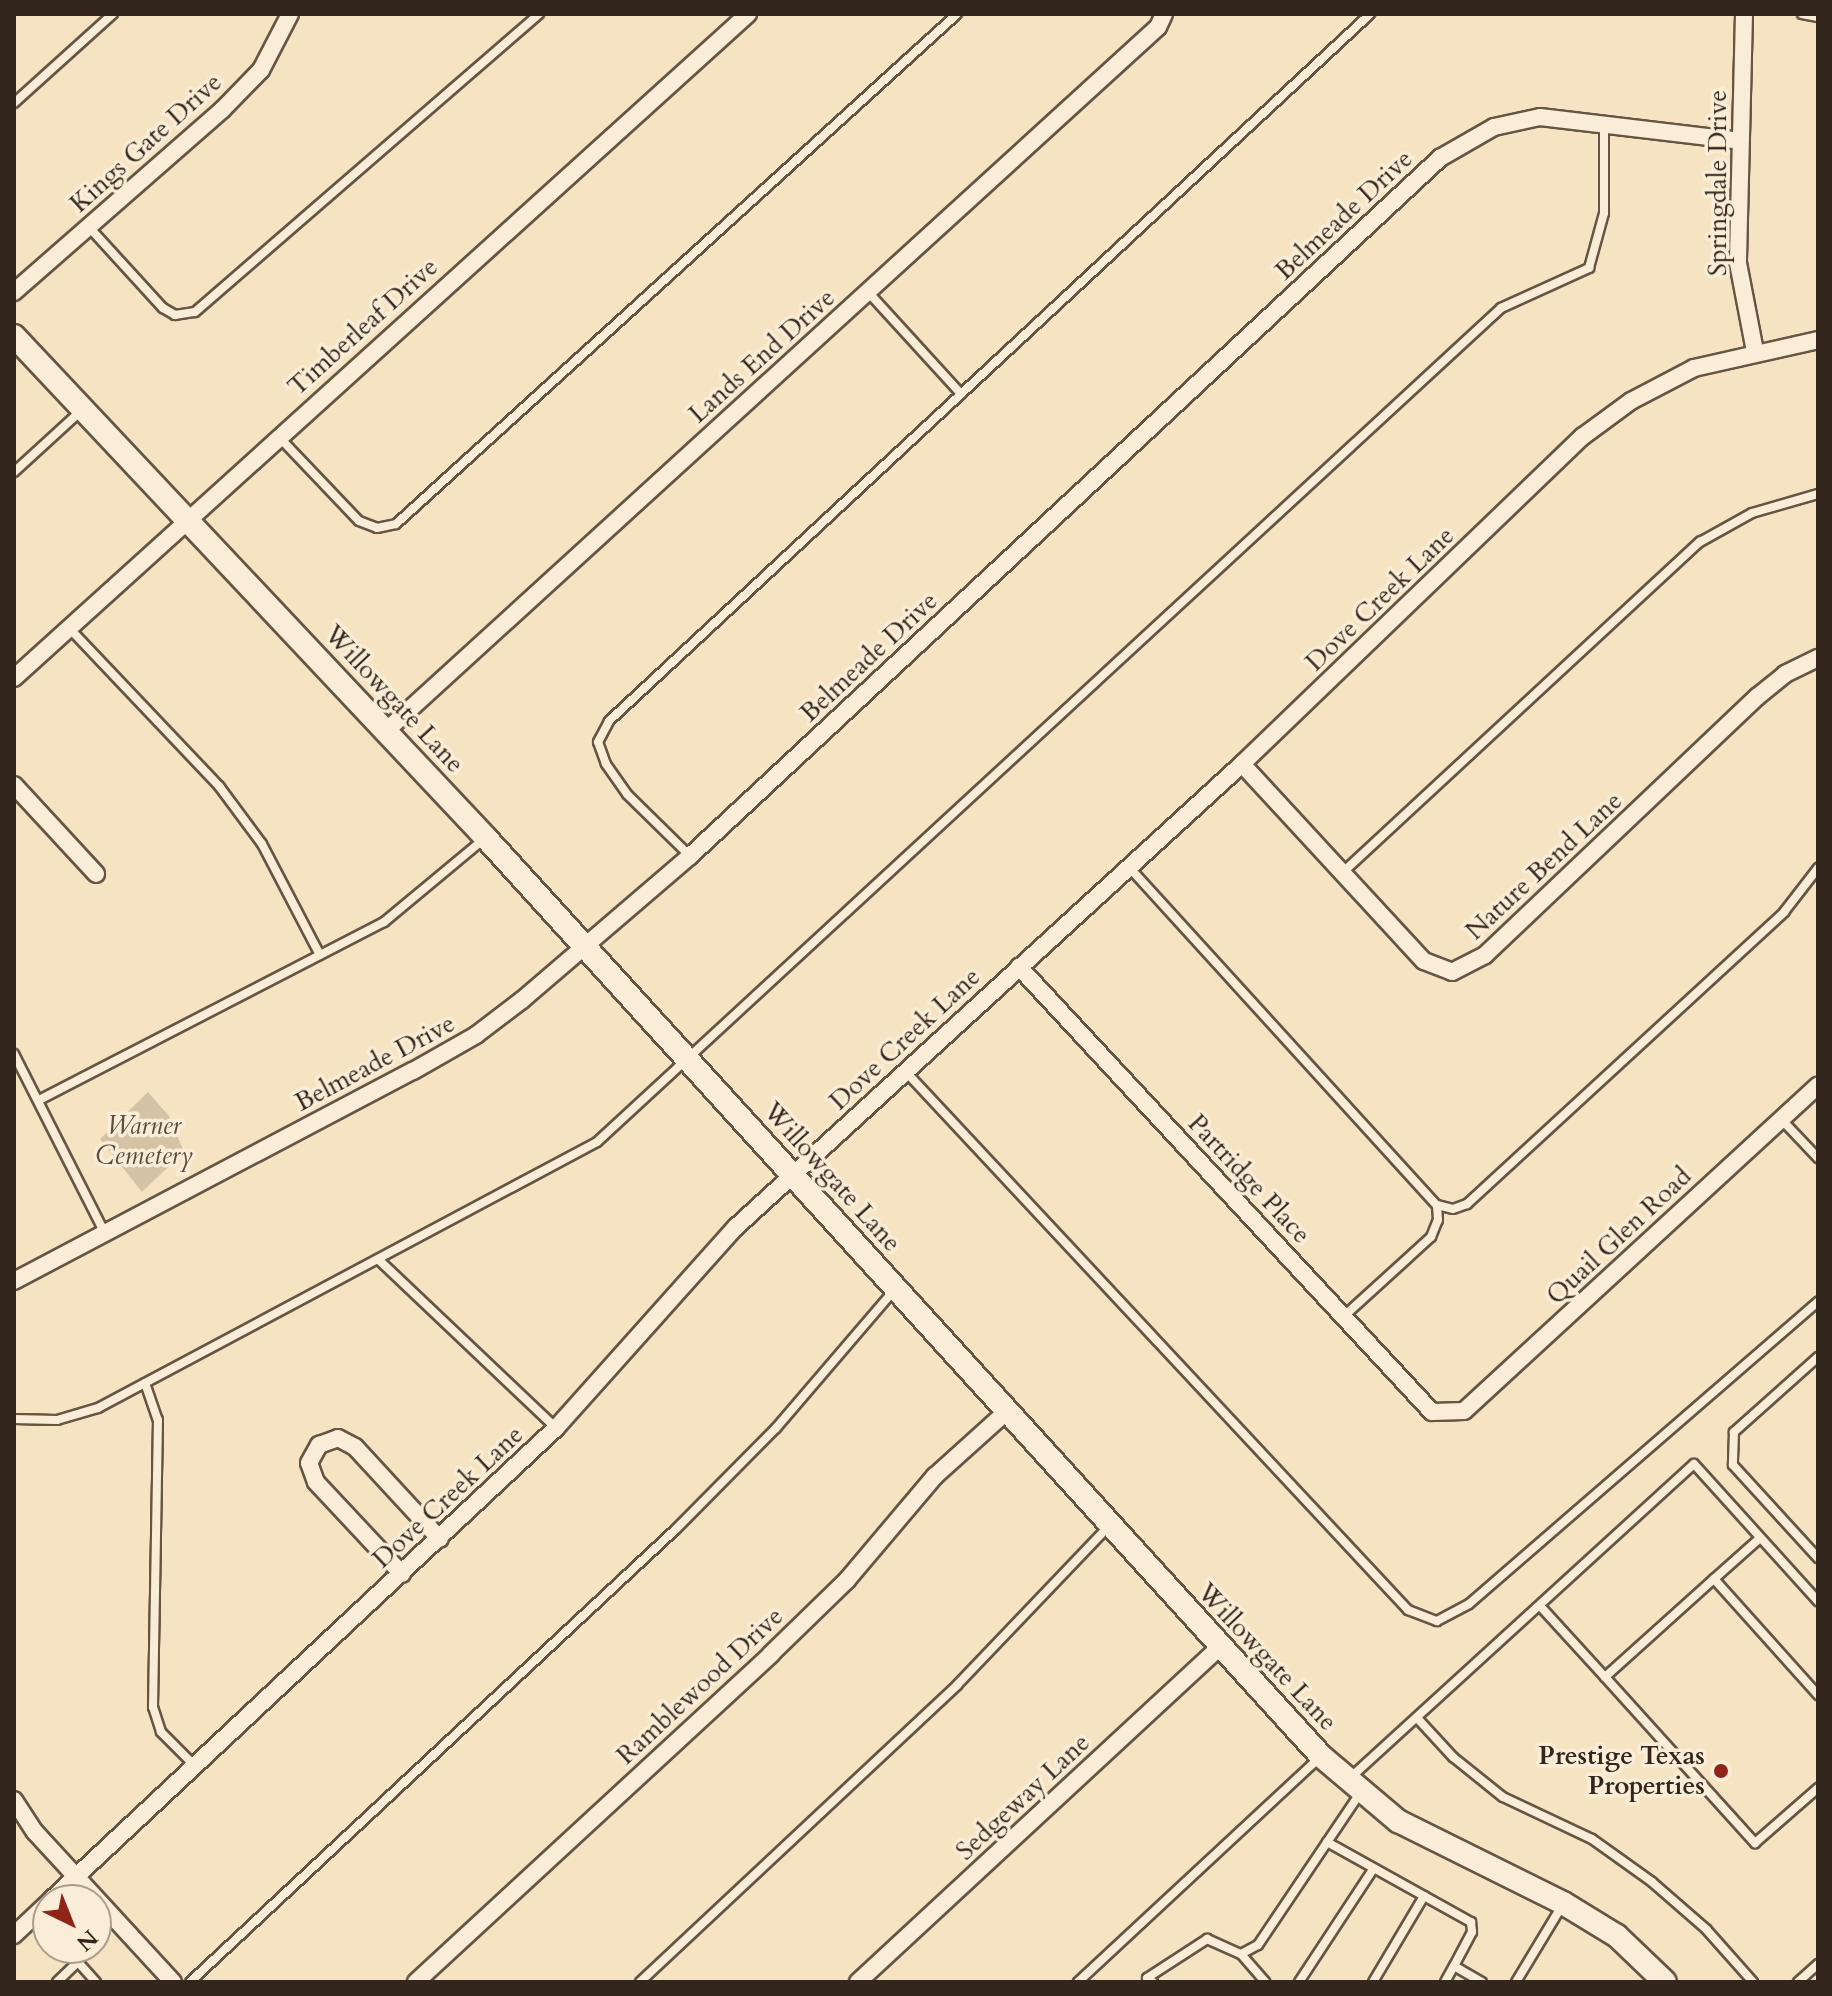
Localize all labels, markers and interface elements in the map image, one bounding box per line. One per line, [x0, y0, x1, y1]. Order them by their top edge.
street label: Kings Gate Drive [64, 67, 228, 219]
street label: Springdale Drive [1702, 90, 1734, 276]
street label: Belmeade Drive [1269, 143, 1419, 287]
street label: Timberleaf Drive [282, 251, 444, 403]
street label: Lands End Drive [683, 282, 841, 430]
street label: Dove Creek Lane [1299, 520, 1461, 678]
street label: Belmeade Drive [794, 585, 944, 729]
street label: Willowgate Lane [318, 619, 470, 779]
street label: Nature Bend Lane [1459, 785, 1629, 947]
street label: Dove Creek Lane [823, 961, 987, 1117]
street label: Belmeade Drive [290, 1008, 460, 1118]
street label: Willowgate Lane [757, 1096, 907, 1258]
street label: Partridge Place [1181, 1108, 1317, 1250]
park label: Warner Cemetery [95, 1110, 193, 1172]
street label: Quail Glen Road [1540, 1161, 1698, 1311]
street label: Dove Creek Lane [366, 1419, 530, 1575]
street label: Willowgate Lane [1191, 1577, 1343, 1737]
street label: Ramblewood Drive [610, 1601, 790, 1771]
street label: Sedgeway Lane [950, 1727, 1096, 1867]
place label: Prestige Texas Properties [1538, 1740, 1705, 1802]
marker: Prestige Texas Properties [1712, 1762, 1730, 1780]
north arrow [32, 1884, 112, 1964]
text: N [70, 1923, 104, 1958]

